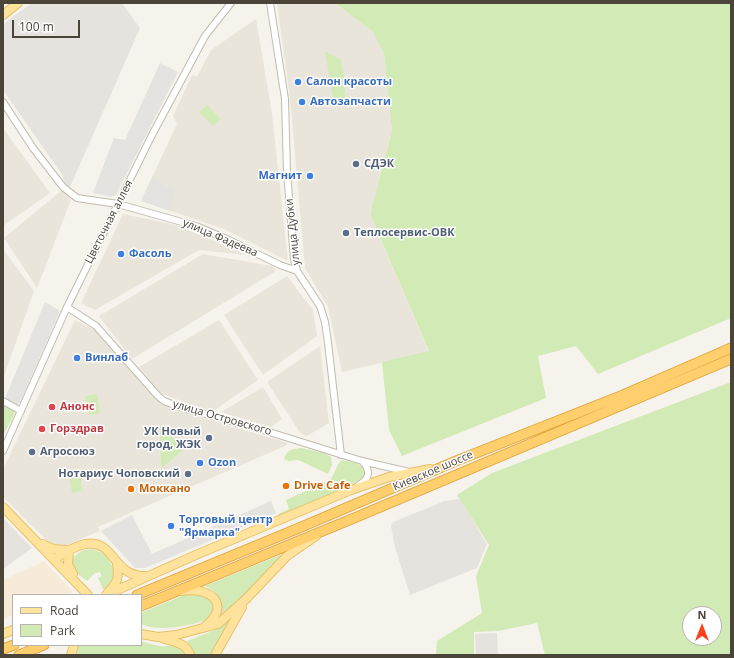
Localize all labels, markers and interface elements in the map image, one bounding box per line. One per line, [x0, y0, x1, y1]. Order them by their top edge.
scale bar [14, 12, 82, 38]
text: 100 m [19, 18, 54, 35]
place label: Салон красоты [306, 75, 392, 89]
marker: Салон красоты [293, 77, 303, 87]
place label: Автозапчасти [310, 95, 391, 109]
marker: Автозапчасти [297, 97, 307, 107]
place label: СДЭК [364, 157, 394, 171]
marker: СДЭК [351, 159, 361, 169]
place label: Магнит [258, 169, 302, 183]
marker: Магнит [305, 171, 315, 181]
street label: Цветочная аллея [82, 178, 136, 266]
street label: улица Дубки [283, 198, 303, 266]
street label: улица Фадеева [180, 216, 260, 260]
place label: Теплосервис-ОВК [354, 226, 455, 240]
marker: Теплосервис-ОВК [341, 228, 351, 238]
place label: Фасоль [129, 247, 171, 261]
marker: Фасоль [116, 249, 126, 259]
place label: Винлаб [85, 351, 128, 365]
marker: Винлаб [72, 353, 82, 363]
street label: улица Островского [171, 398, 273, 438]
place label: Анонс [60, 400, 95, 414]
marker: Анонс [47, 402, 57, 412]
place label: Горздрав [50, 422, 104, 436]
marker: Горздрав [37, 424, 47, 434]
place label: УК Новый город, ЖЭК [137, 425, 201, 451]
marker: УК Новый город, ЖЭК [204, 433, 214, 443]
place label: Агросоюз [40, 445, 95, 459]
marker: Агросоюз [27, 447, 37, 457]
street label: Киевское шоссе [391, 448, 475, 494]
place label: Ozon [208, 456, 236, 470]
marker: Ozon [195, 458, 205, 468]
place label: Нотариус Чоповский [58, 467, 180, 481]
marker: Нотариус Чоповский [183, 469, 193, 479]
place label: Drive Cafe [294, 479, 351, 493]
marker: Drive Cafe [281, 481, 291, 491]
place label: Моккано [139, 482, 191, 496]
marker: Моккано [126, 484, 136, 494]
place label: Торговый центр "Ярмарка" [179, 513, 273, 539]
marker: Торговый центр "Ярмарка" [166, 521, 176, 531]
legend [12, 594, 142, 646]
text: Road [50, 602, 79, 619]
north arrow [682, 606, 722, 646]
text: N [698, 607, 706, 622]
text: Park [50, 622, 75, 639]

